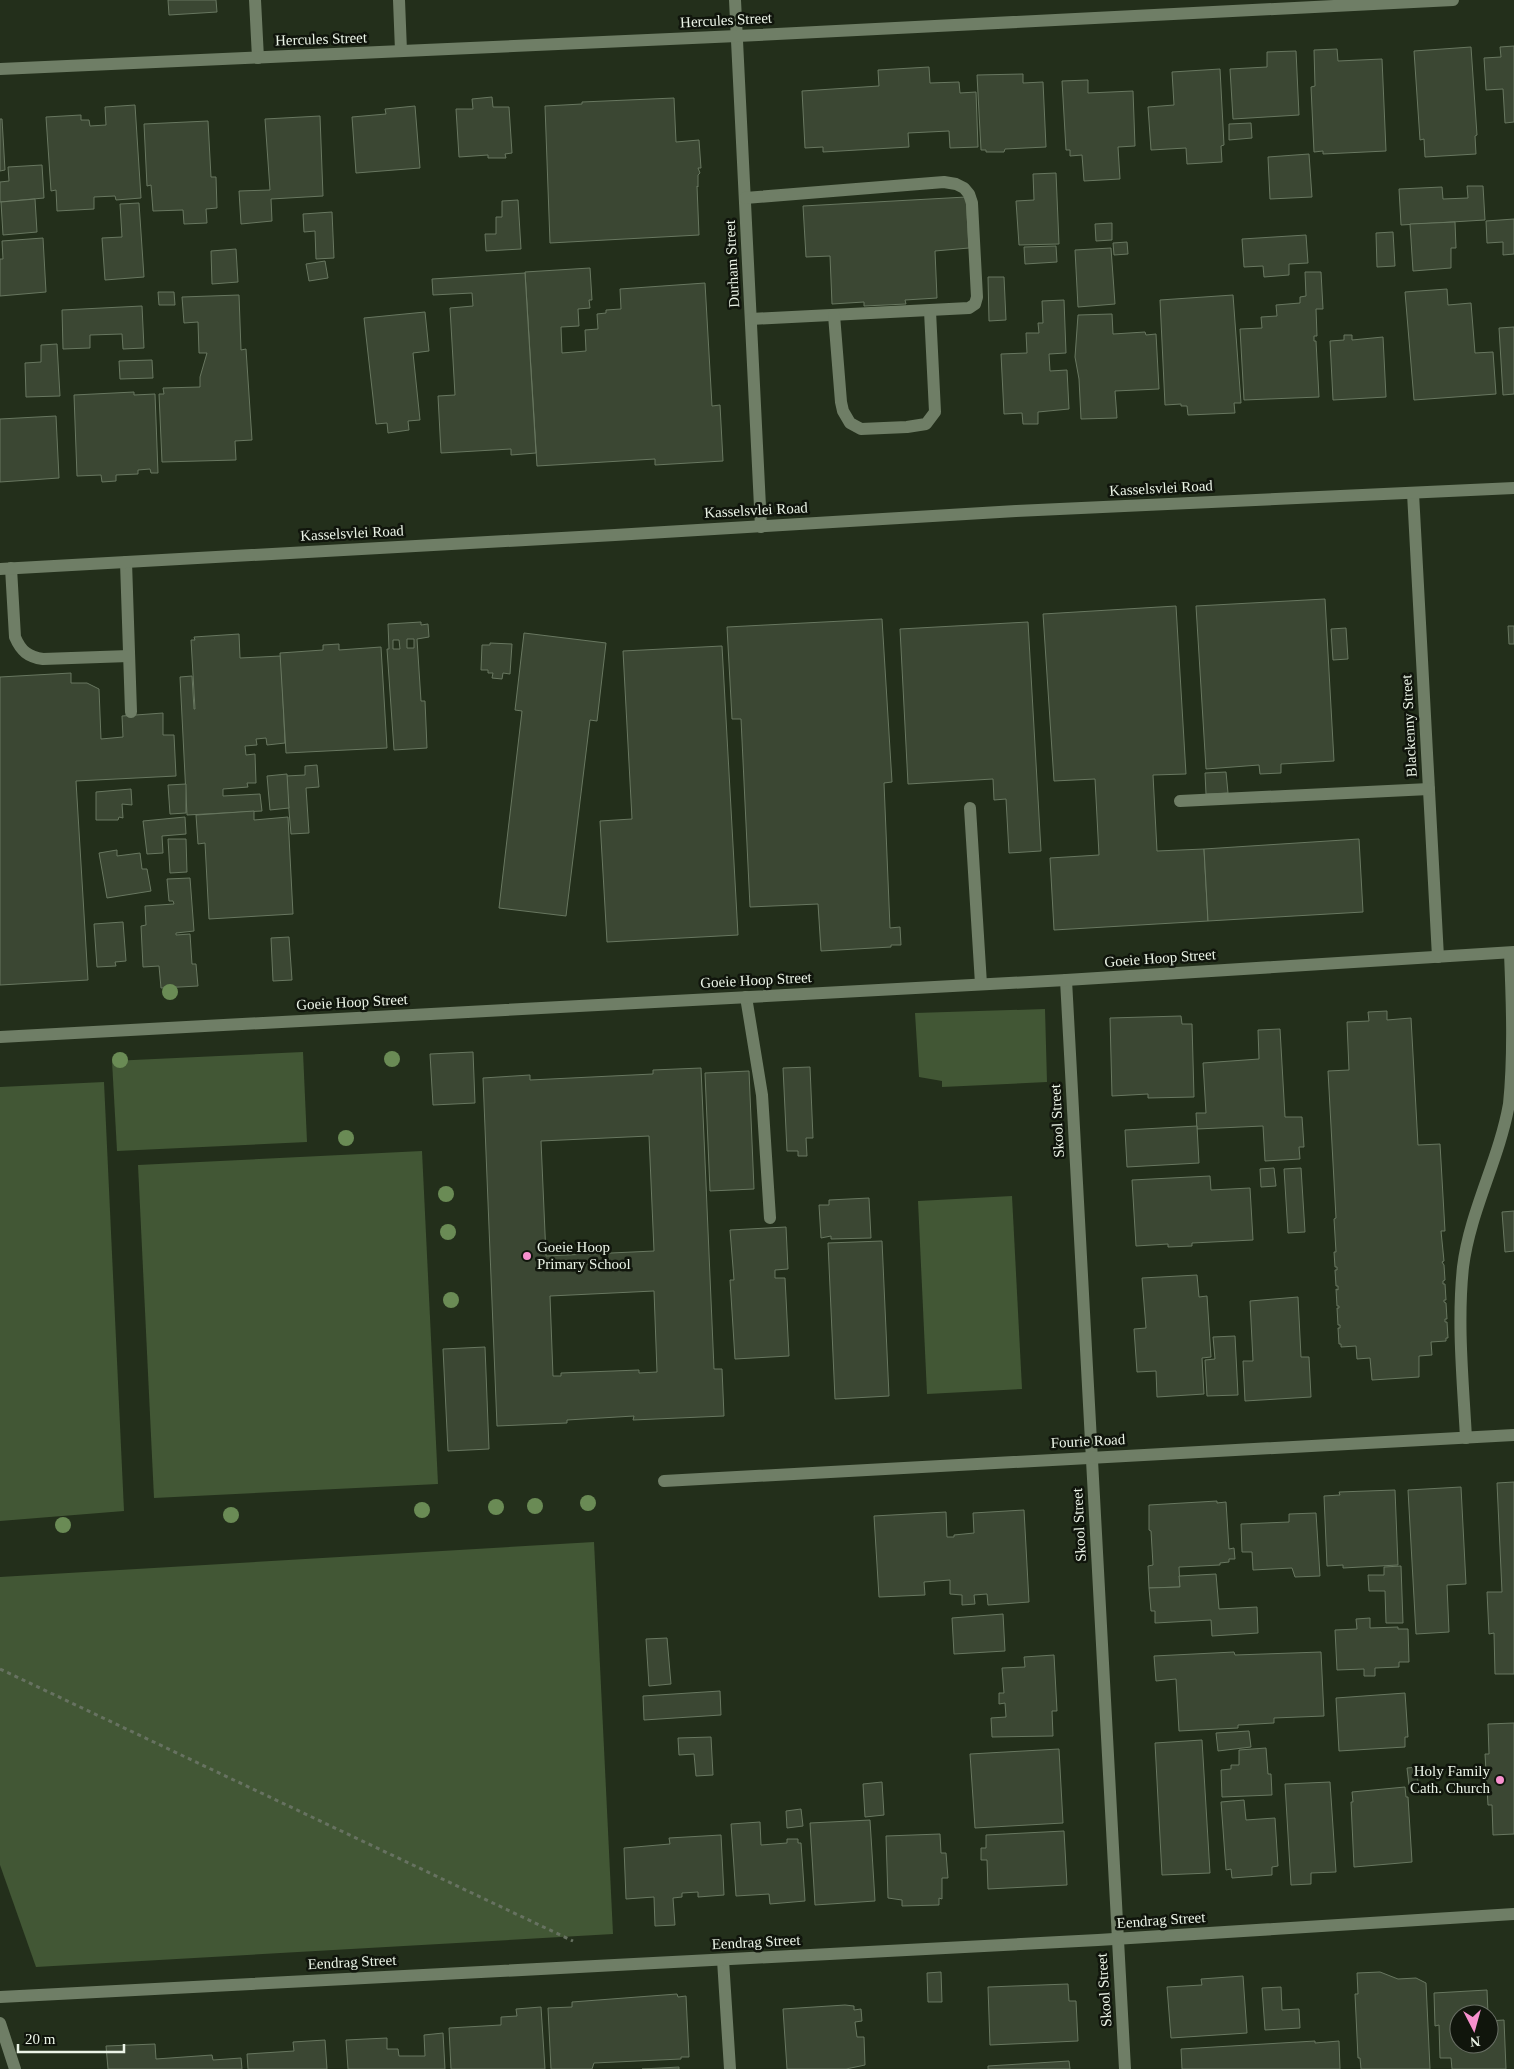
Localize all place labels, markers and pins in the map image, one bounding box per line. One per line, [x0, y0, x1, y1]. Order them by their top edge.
place label: Goeie Hoop Primary School [537, 1239, 631, 1272]
marker: Goeie Hoop Primary School [521, 1250, 533, 1262]
place label: Holy Family Cath. Church [1410, 1763, 1490, 1796]
marker: Holy Family Cath. Church [1494, 1774, 1506, 1786]

